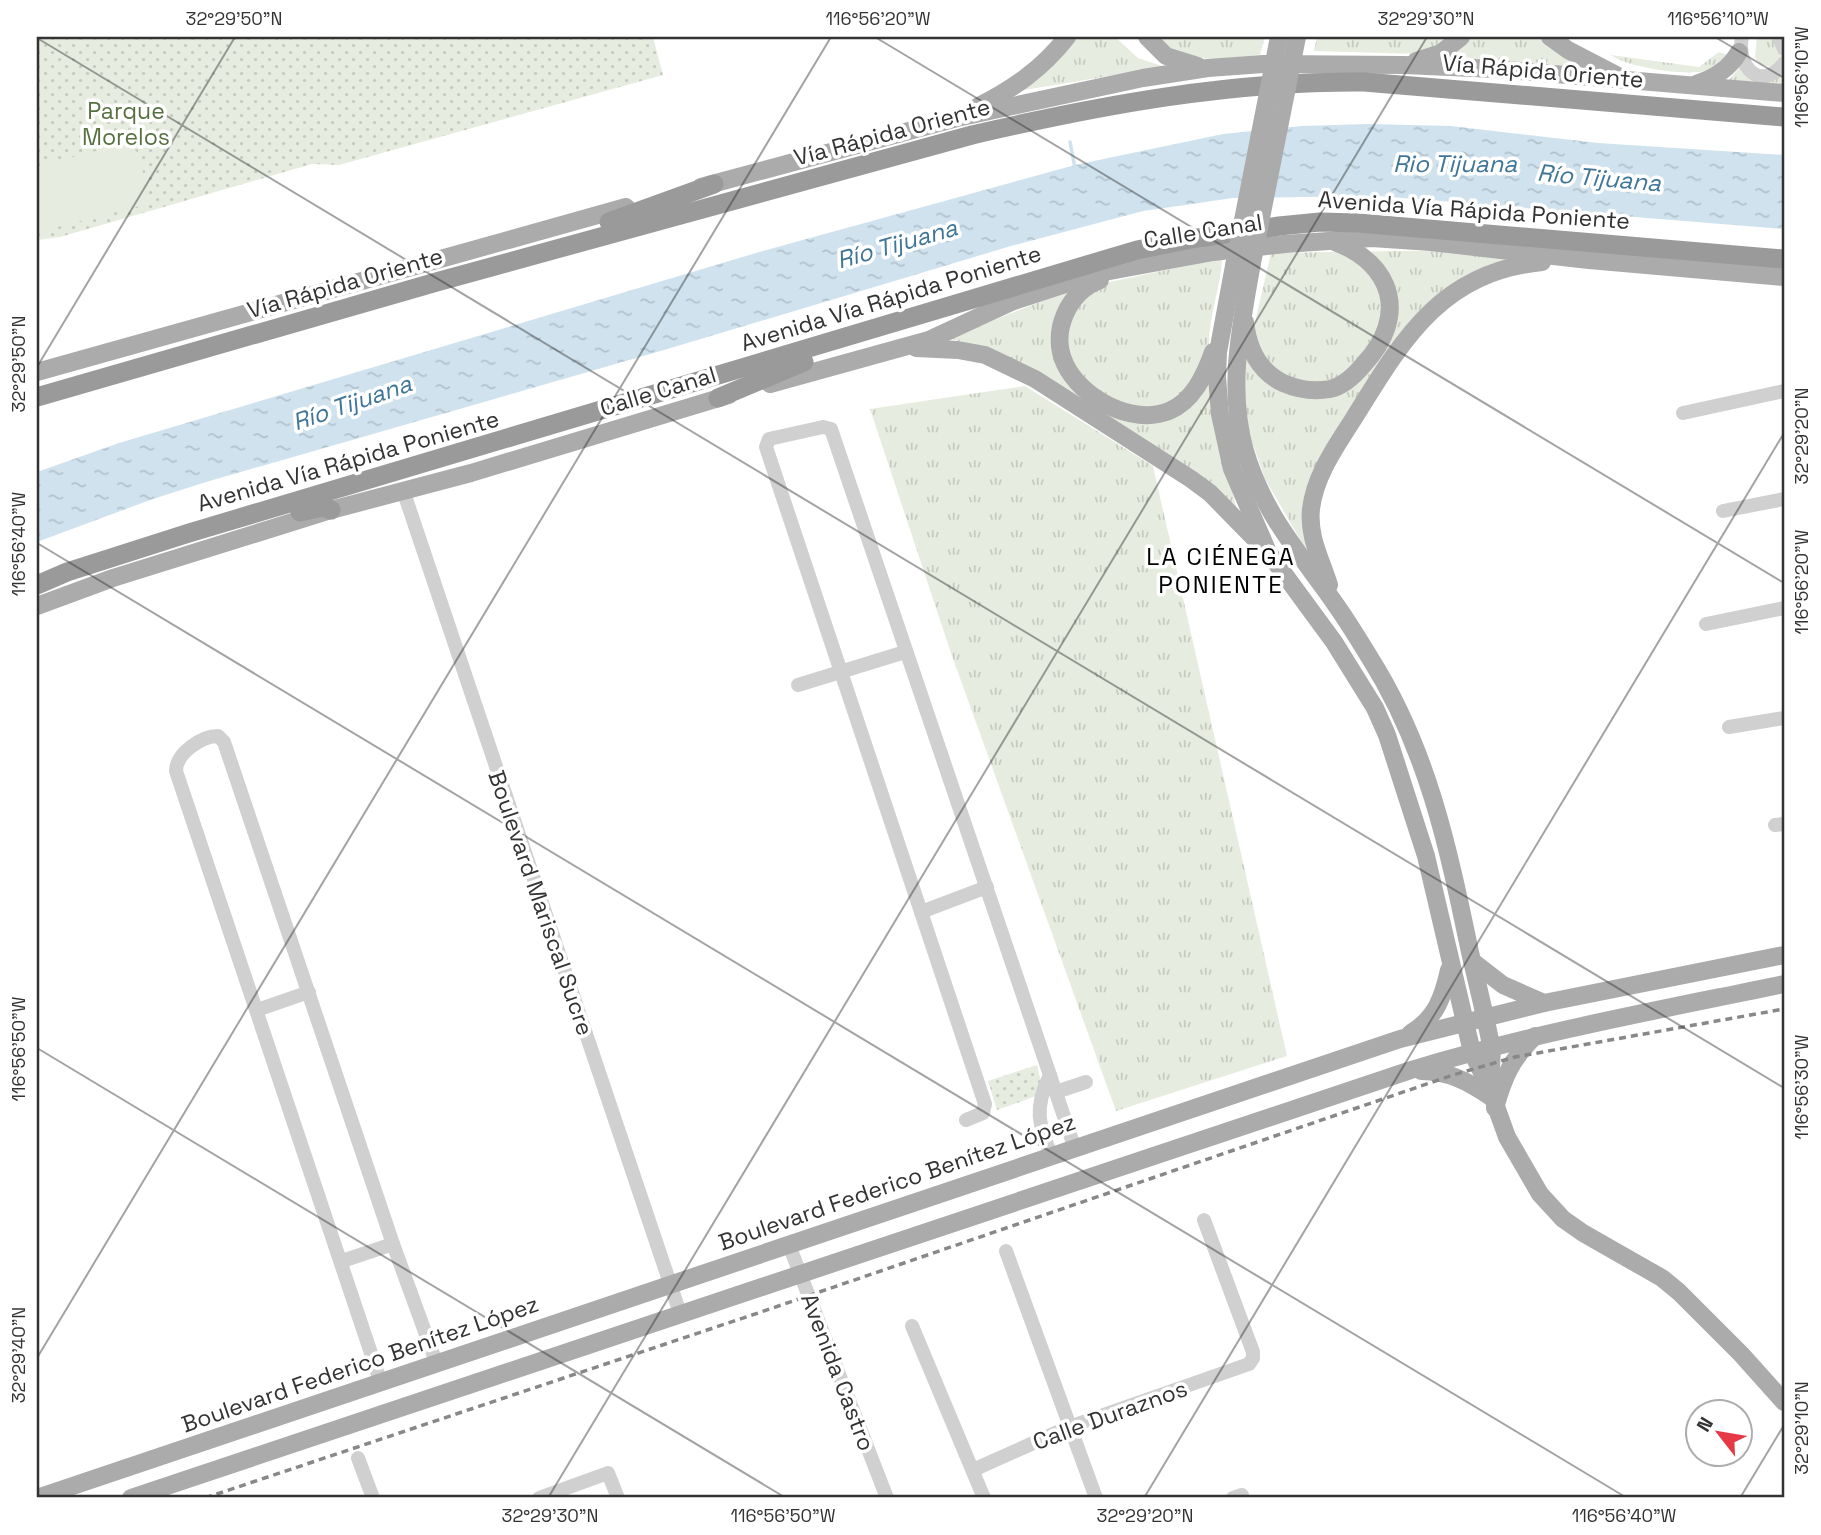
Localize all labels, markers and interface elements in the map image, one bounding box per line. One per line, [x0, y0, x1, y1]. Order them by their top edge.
text: 32°29'50"N [186, 7, 282, 30]
text: 116°56'20"W [825, 7, 931, 30]
text: 32°29'30"N [1378, 7, 1474, 30]
text: 116°56'10"W [1667, 7, 1769, 30]
text: 116°56'10"W [1790, 26, 1813, 128]
street label: Vía Rápida Oriente [1441, 47, 1645, 95]
street label: Vía Rápida Oriente [791, 91, 993, 173]
park label: Parque Morelos [82, 96, 170, 152]
water label: Rio Tijuana [1393, 148, 1517, 179]
water label: Río Tijuana [1536, 157, 1662, 198]
street label: Avenida Vía Rápida Poniente [1317, 184, 1631, 236]
street label: Calle Canal [1142, 207, 1264, 255]
water label: Río Tijuana [833, 211, 961, 276]
street label: Avenida Vía Rápida Poniente [737, 238, 1045, 358]
street label: Vía Rápida Oriente [244, 241, 446, 325]
text: 32°29'50"N [7, 316, 30, 412]
street label: Calle Canal [596, 359, 720, 423]
water label: Río Tijuana [288, 368, 416, 437]
text: 32°29'20"N [1790, 388, 1813, 484]
street label: Avenida Vía Rápida Poniente [194, 403, 502, 519]
text: 116°56'40"W [7, 491, 30, 596]
text: 116°56'20"W [1790, 529, 1813, 635]
district label: LA CIÉNEGA PONIENTE [1146, 541, 1296, 600]
street label: Boulevard Mariscal Sucre [481, 767, 601, 1039]
text: 116°56'50"W [7, 996, 30, 1101]
text: 116°56'30"W [1790, 1034, 1813, 1140]
street label: Boulevard Federico Benítez López [715, 1107, 1079, 1257]
street label: Boulevard Federico Benítez López [178, 1289, 542, 1439]
street label: Avenida Castro [794, 1289, 882, 1455]
text: 32°29'40"N [7, 1307, 30, 1403]
street label: Calle Duraznos [1029, 1373, 1191, 1457]
text: 32°29'10"N [1790, 1381, 1813, 1475]
north arrow [1685, 1398, 1755, 1468]
text: N [1691, 1413, 1719, 1436]
text: 32°29'30"N [502, 1504, 598, 1527]
text: 116°56'50"W [731, 1504, 836, 1527]
text: 32°29'20"N [1097, 1504, 1193, 1527]
text: 116°56'40"W [1572, 1504, 1677, 1527]

